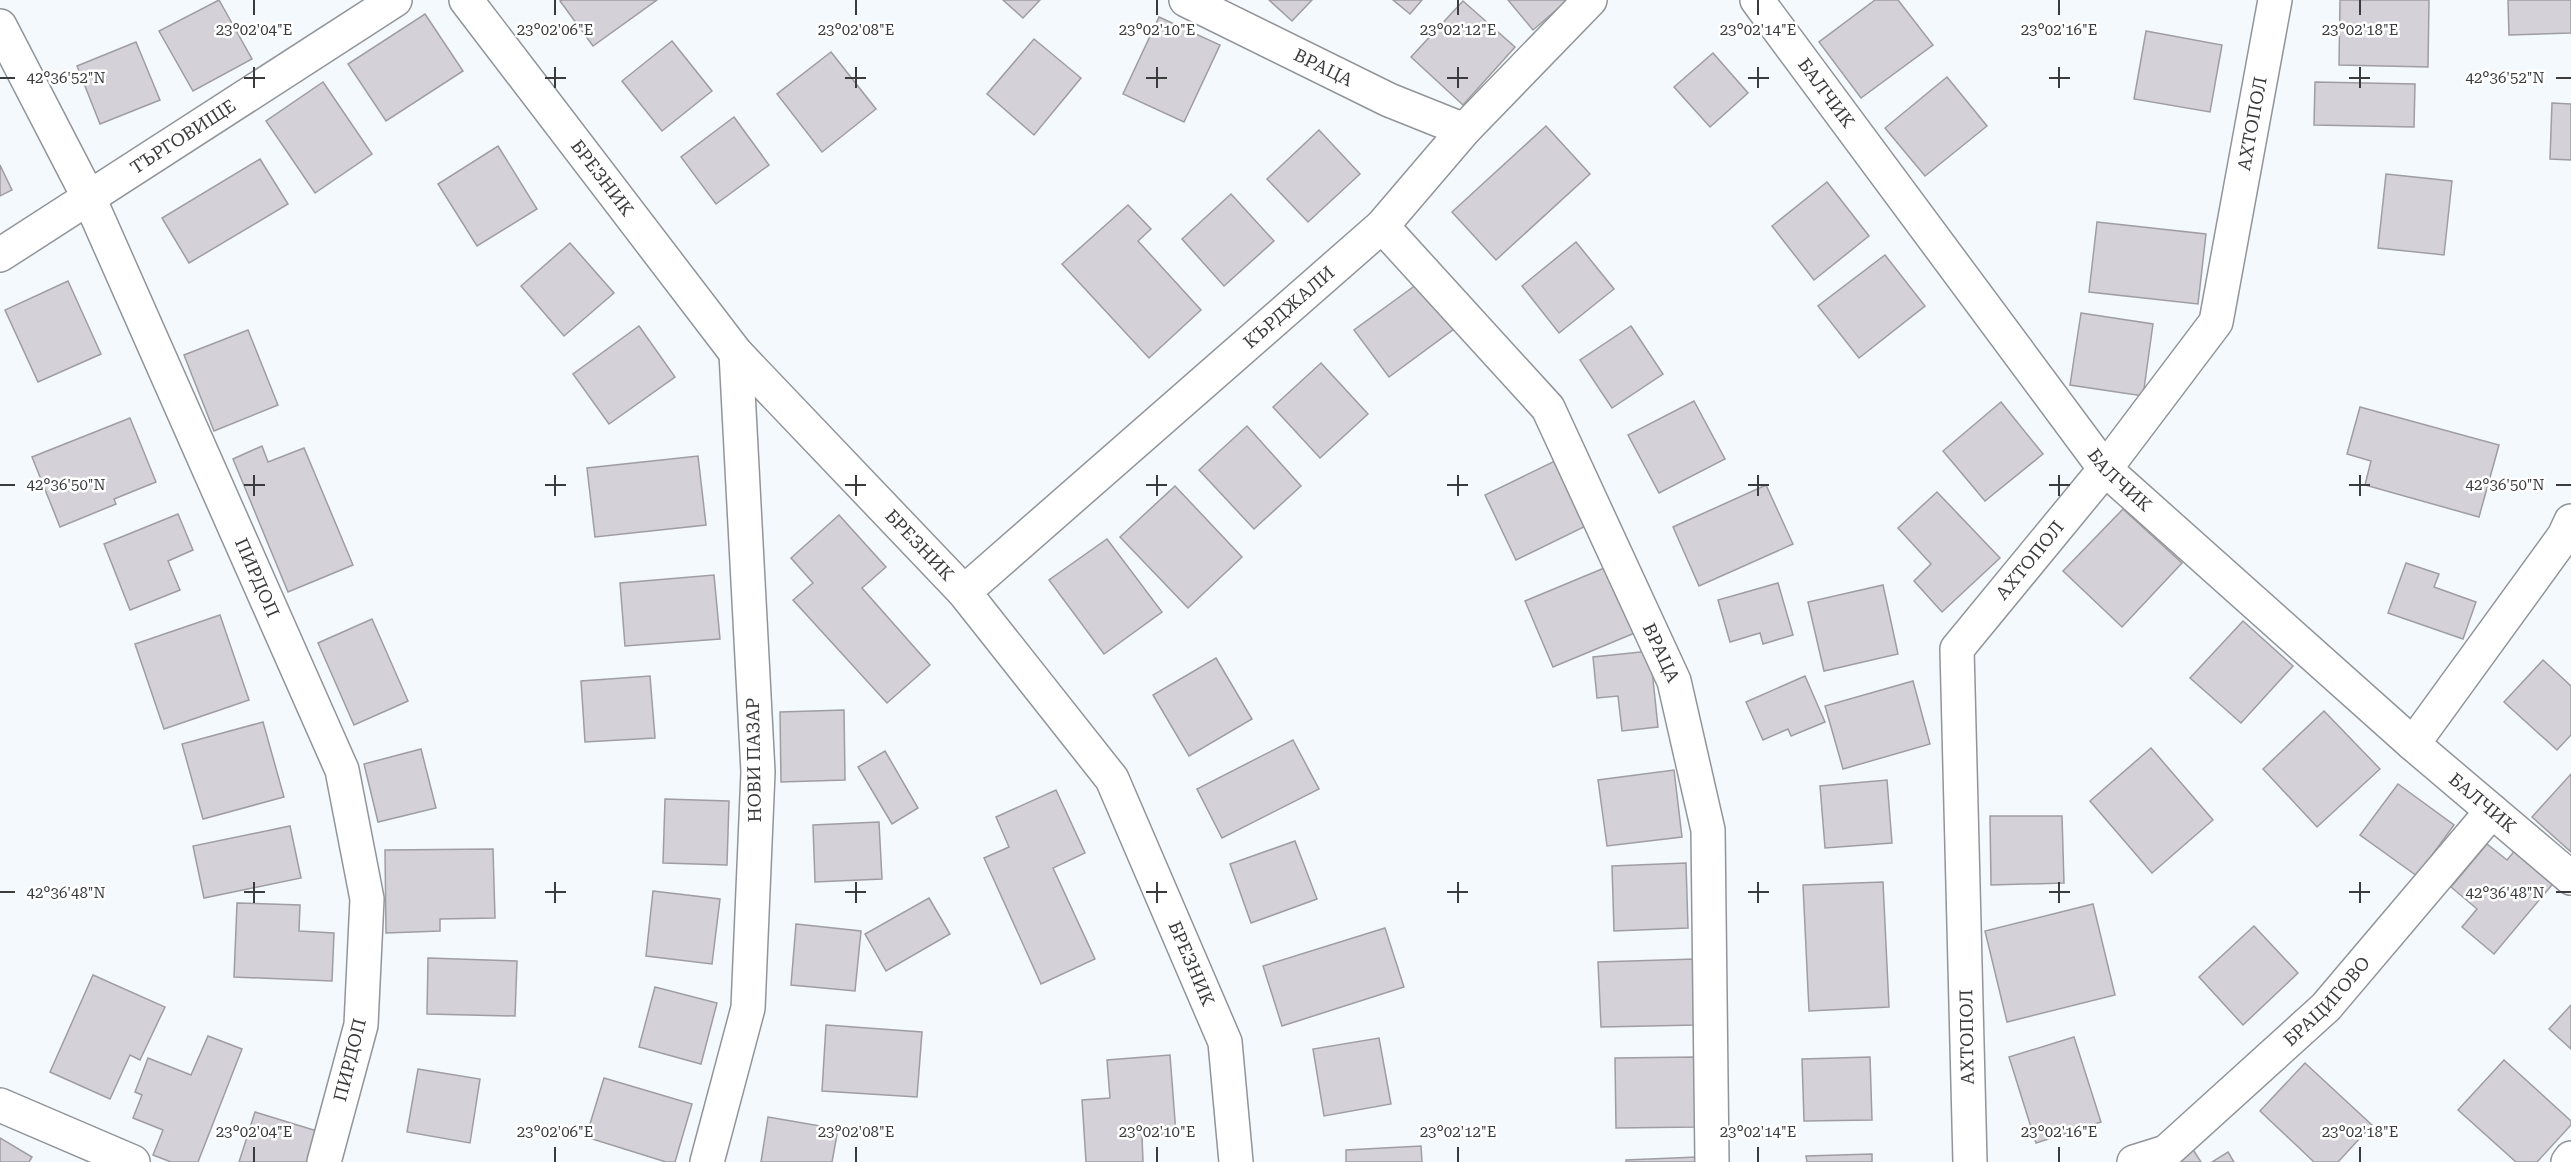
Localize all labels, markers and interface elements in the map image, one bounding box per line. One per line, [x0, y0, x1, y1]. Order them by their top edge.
text: 23°02'04"E [216, 21, 292, 39]
text: 23°02'06"E [517, 21, 593, 39]
text: 23°02'08"E [818, 21, 894, 39]
text: 23°02'10"E [1119, 21, 1195, 39]
text: 23°02'12"E [1420, 21, 1496, 39]
text: 23°02'14"E [1720, 21, 1796, 39]
text: 23°02'16"E [2021, 21, 2097, 39]
text: 23°02'18"E [2322, 21, 2398, 39]
street label: ВРАЦА [1291, 44, 1357, 91]
street label: БАЛЧИК [1794, 54, 1859, 132]
text: 42°36'52"N [26, 69, 106, 87]
text: 42°36'52"N [2465, 69, 2545, 87]
street label: АХТОПОЛ [2233, 75, 2271, 172]
street label: ТЪРГОВИЩЕ [126, 95, 239, 178]
street label: БРЕЗНИК [567, 135, 638, 220]
street label: КЪРДЖАЛИ [1239, 262, 1338, 352]
street label: БАЛЧИК [2083, 444, 2156, 515]
text: 42°36'50"N [26, 476, 106, 494]
text: 42°36'50"N [2465, 476, 2545, 494]
street label: БРЕЗНИК [881, 505, 958, 585]
street label: АХТОПОЛ [1991, 517, 2068, 603]
street label: ПИРДОП [231, 535, 284, 621]
street label: ВРАЦА [1639, 620, 1684, 686]
street label: НОВИ ПАЗАР [742, 698, 765, 822]
street label: БАЛЧИК [2445, 768, 2521, 837]
text: 42°36'48"N [26, 884, 106, 902]
text: 42°36'48"N [2465, 884, 2545, 902]
street label: БРЕЗНИК [1164, 918, 1219, 1009]
street label: БРАЦИГОВО [2279, 952, 2374, 1050]
street label: АХТОПОЛ [1955, 989, 1978, 1085]
street label: ПИРДОП [329, 1016, 370, 1103]
text: 23°02'04"E [216, 1123, 292, 1141]
text: 23°02'06"E [517, 1123, 593, 1141]
text: 23°02'08"E [818, 1123, 894, 1141]
text: 23°02'10"E [1119, 1123, 1195, 1141]
text: 23°02'12"E [1420, 1123, 1496, 1141]
text: 23°02'14"E [1720, 1123, 1796, 1141]
text: 23°02'16"E [2021, 1123, 2097, 1141]
text: 23°02'18"E [2322, 1123, 2398, 1141]

